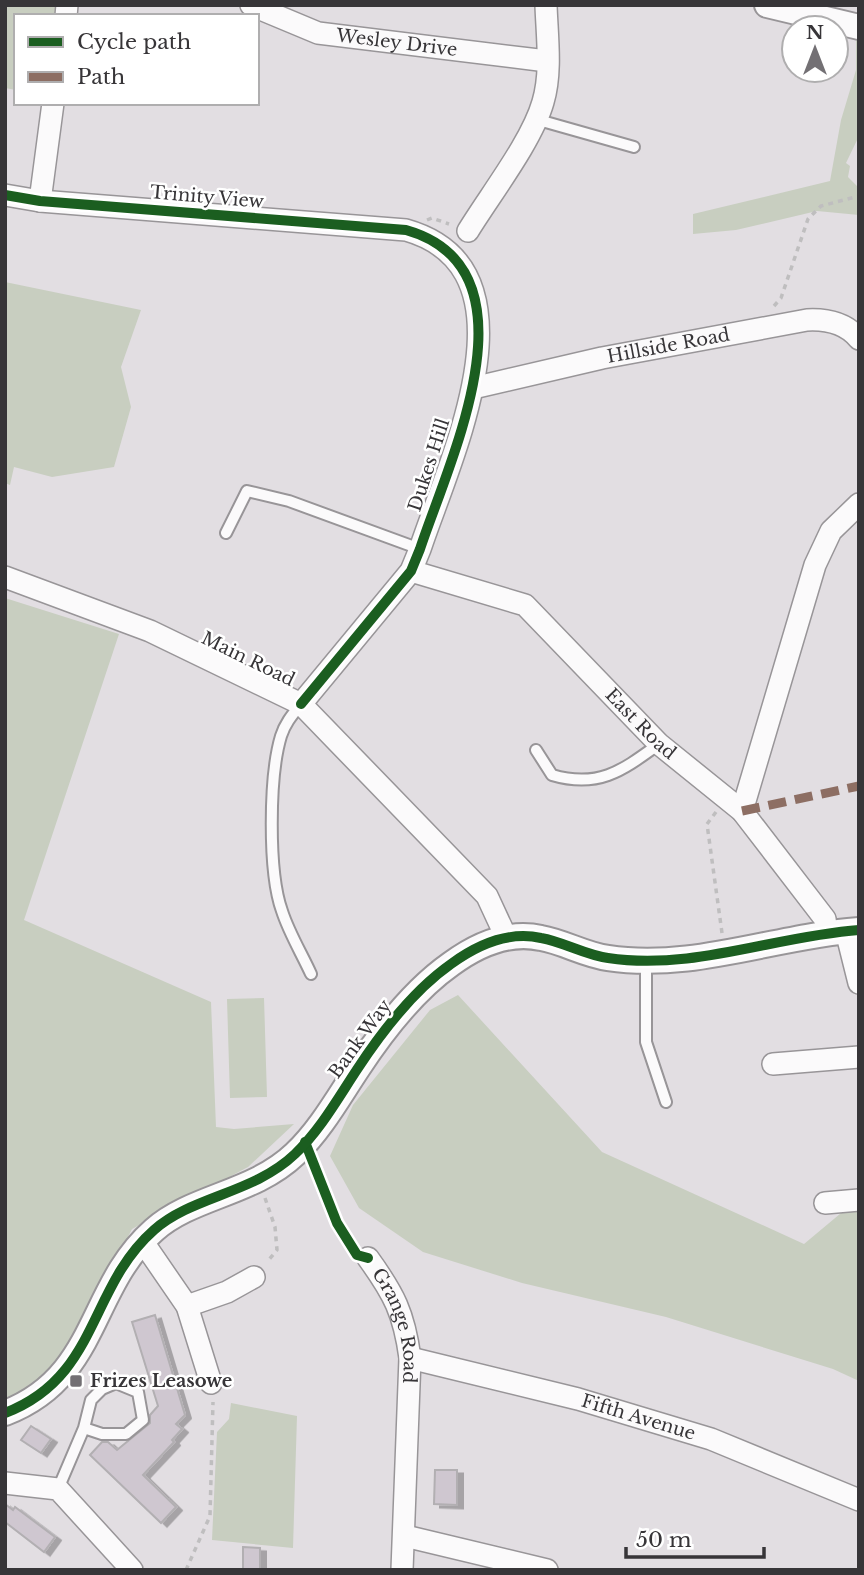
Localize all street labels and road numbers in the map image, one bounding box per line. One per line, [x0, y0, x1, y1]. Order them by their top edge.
street label: Wesley Drive [334, 24, 459, 61]
street label: Trinity View [149, 181, 265, 213]
street label: Hillside Road [605, 324, 732, 368]
street label: Dukes Hill [404, 416, 454, 514]
street label: Main Road [198, 627, 298, 691]
street label: East Road [601, 684, 680, 764]
street label: Bank Way [324, 995, 396, 1083]
street label: Grange Road [367, 1264, 421, 1384]
street label: Fifth Avenue [579, 1390, 698, 1445]

